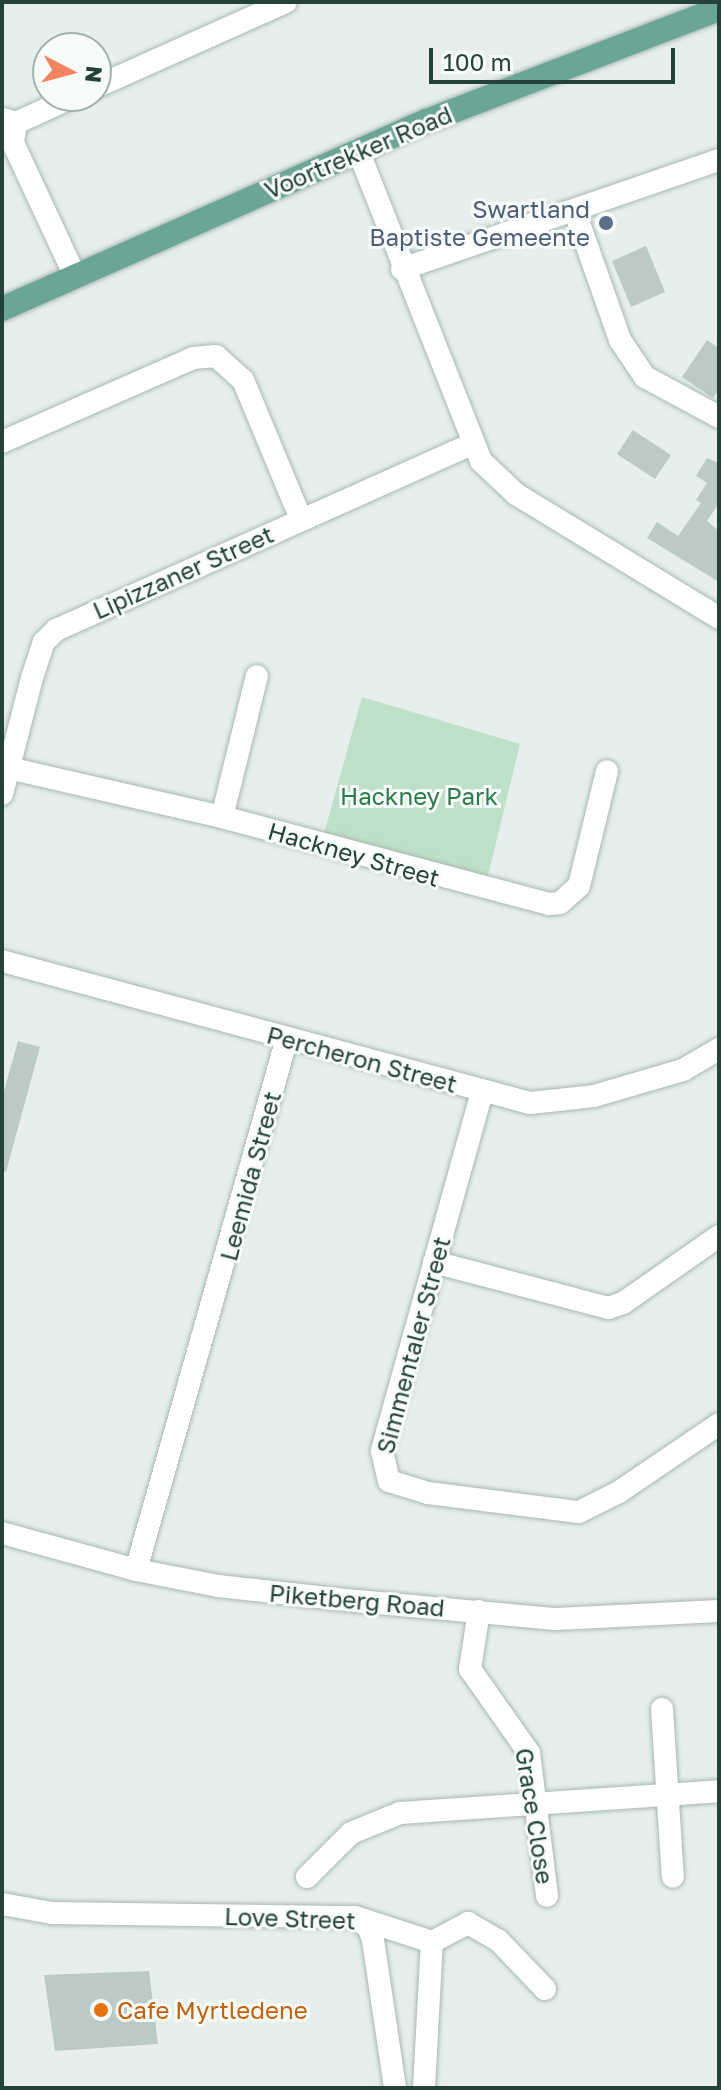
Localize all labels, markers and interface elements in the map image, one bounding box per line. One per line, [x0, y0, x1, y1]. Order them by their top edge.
north arrow [32, 32, 112, 112]
scale bar [433, 32, 679, 82]
text: 100 m [443, 47, 512, 76]
text: N [80, 65, 109, 84]
street label: Voortrekker Road [260, 100, 456, 204]
place label: Swartland Baptiste Gemeente [369, 195, 590, 251]
marker: Swartland Baptiste Gemeente [597, 214, 615, 232]
street label: Lipizzaner Street [88, 519, 278, 625]
park label: Hackney Park [340, 782, 498, 810]
street label: Hackney Street [265, 816, 443, 892]
street label: Percheron Street [264, 1020, 460, 1098]
street label: Leemida Street [214, 1088, 286, 1264]
street label: Simmentaler Street [370, 1233, 456, 1457]
street label: Piketberg Road [268, 1578, 446, 1622]
street label: Grace Close [510, 1746, 560, 1886]
street label: Love Street [224, 1901, 356, 1935]
place label: Cafe Myrtledene [117, 1996, 308, 2024]
marker: Cafe Myrtledene [92, 2001, 110, 2019]

